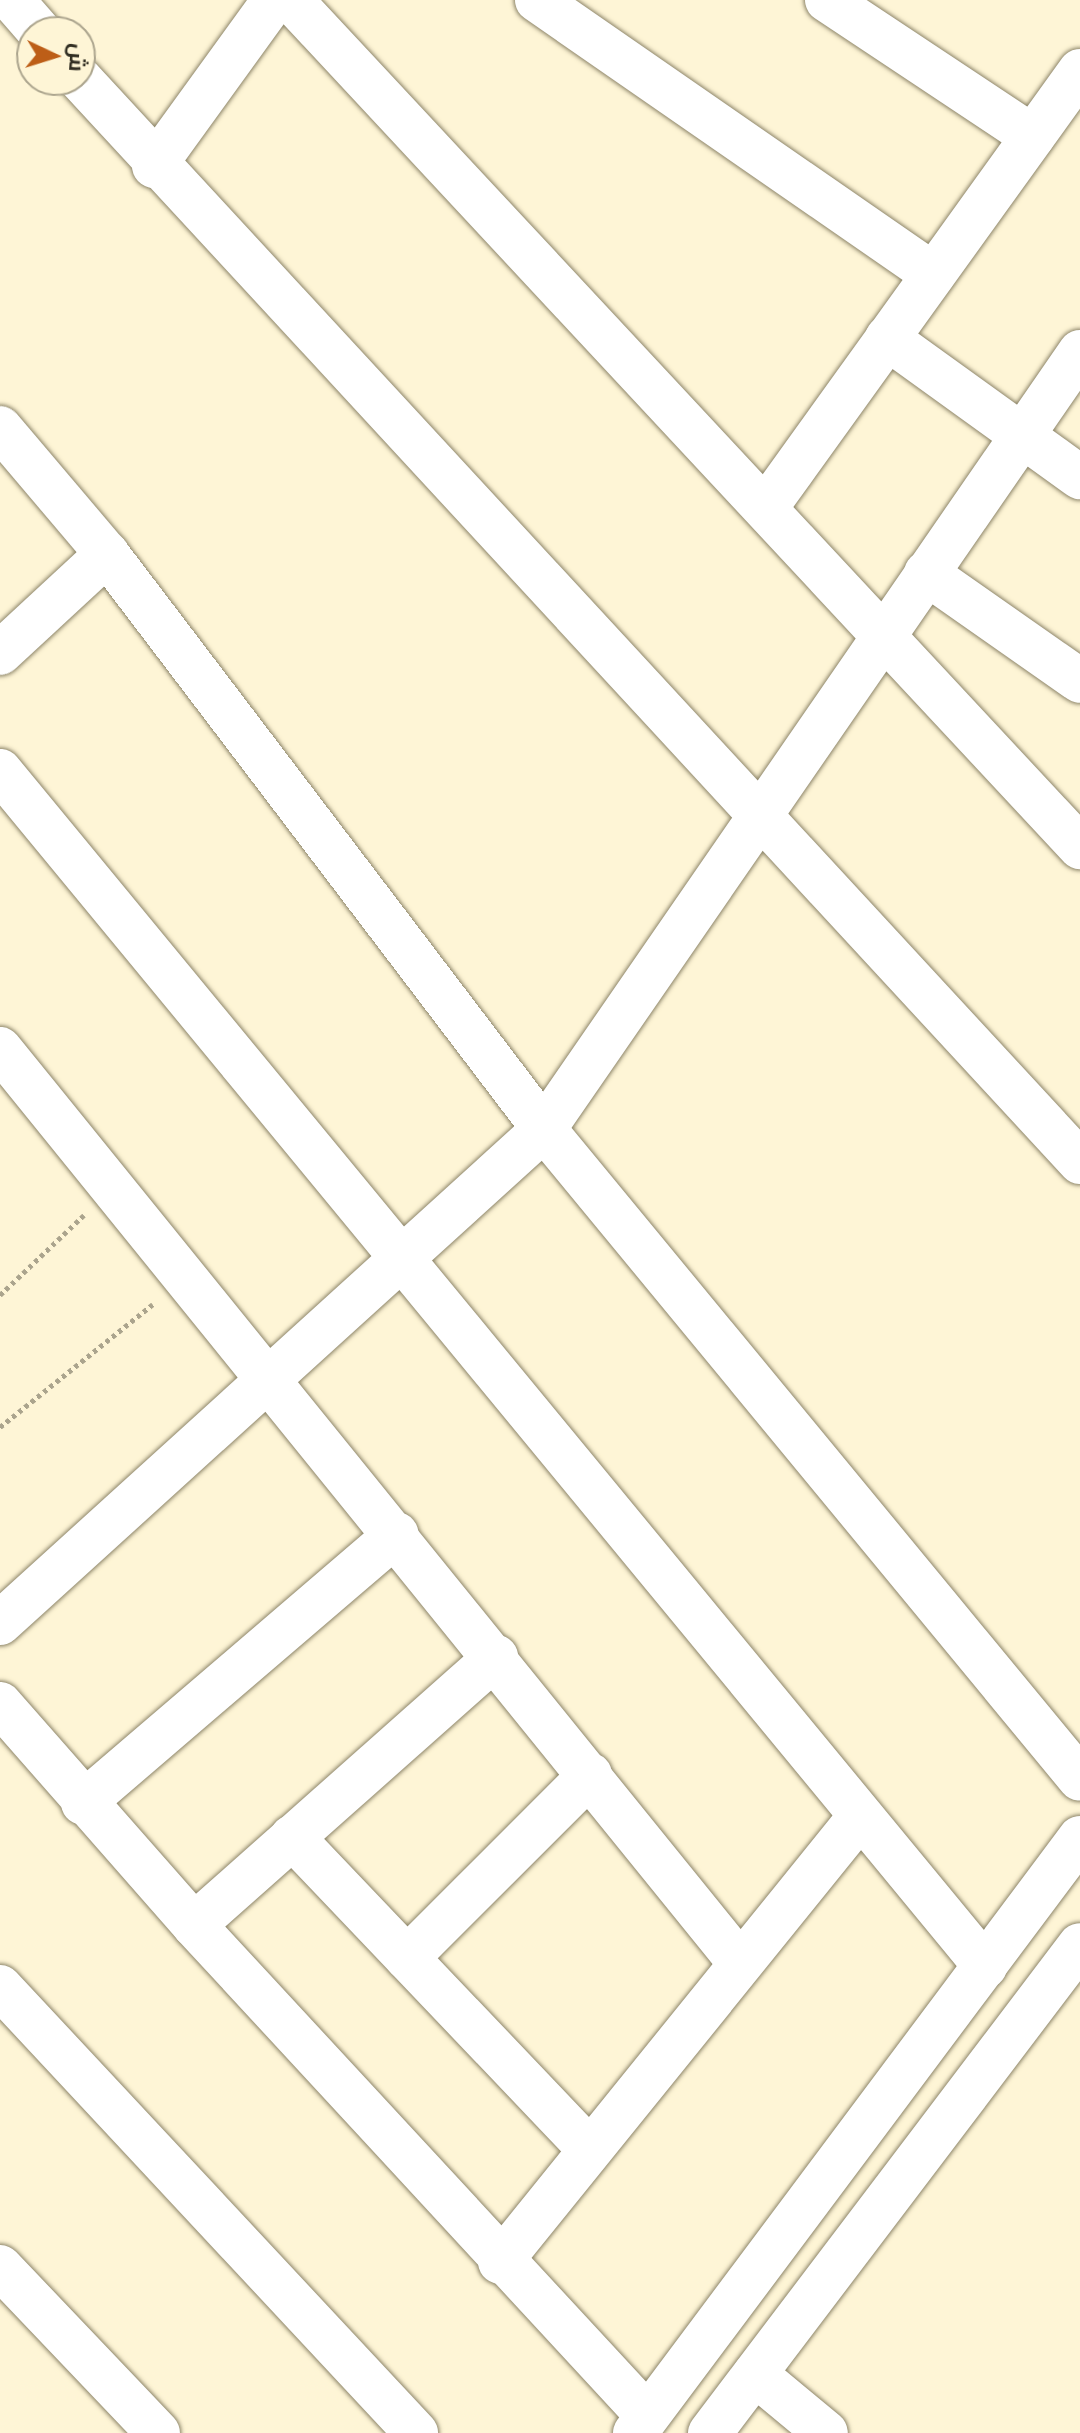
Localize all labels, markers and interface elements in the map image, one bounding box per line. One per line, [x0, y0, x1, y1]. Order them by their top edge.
north arrow [16, 16, 96, 96]
text: ش [65, 43, 92, 73]

